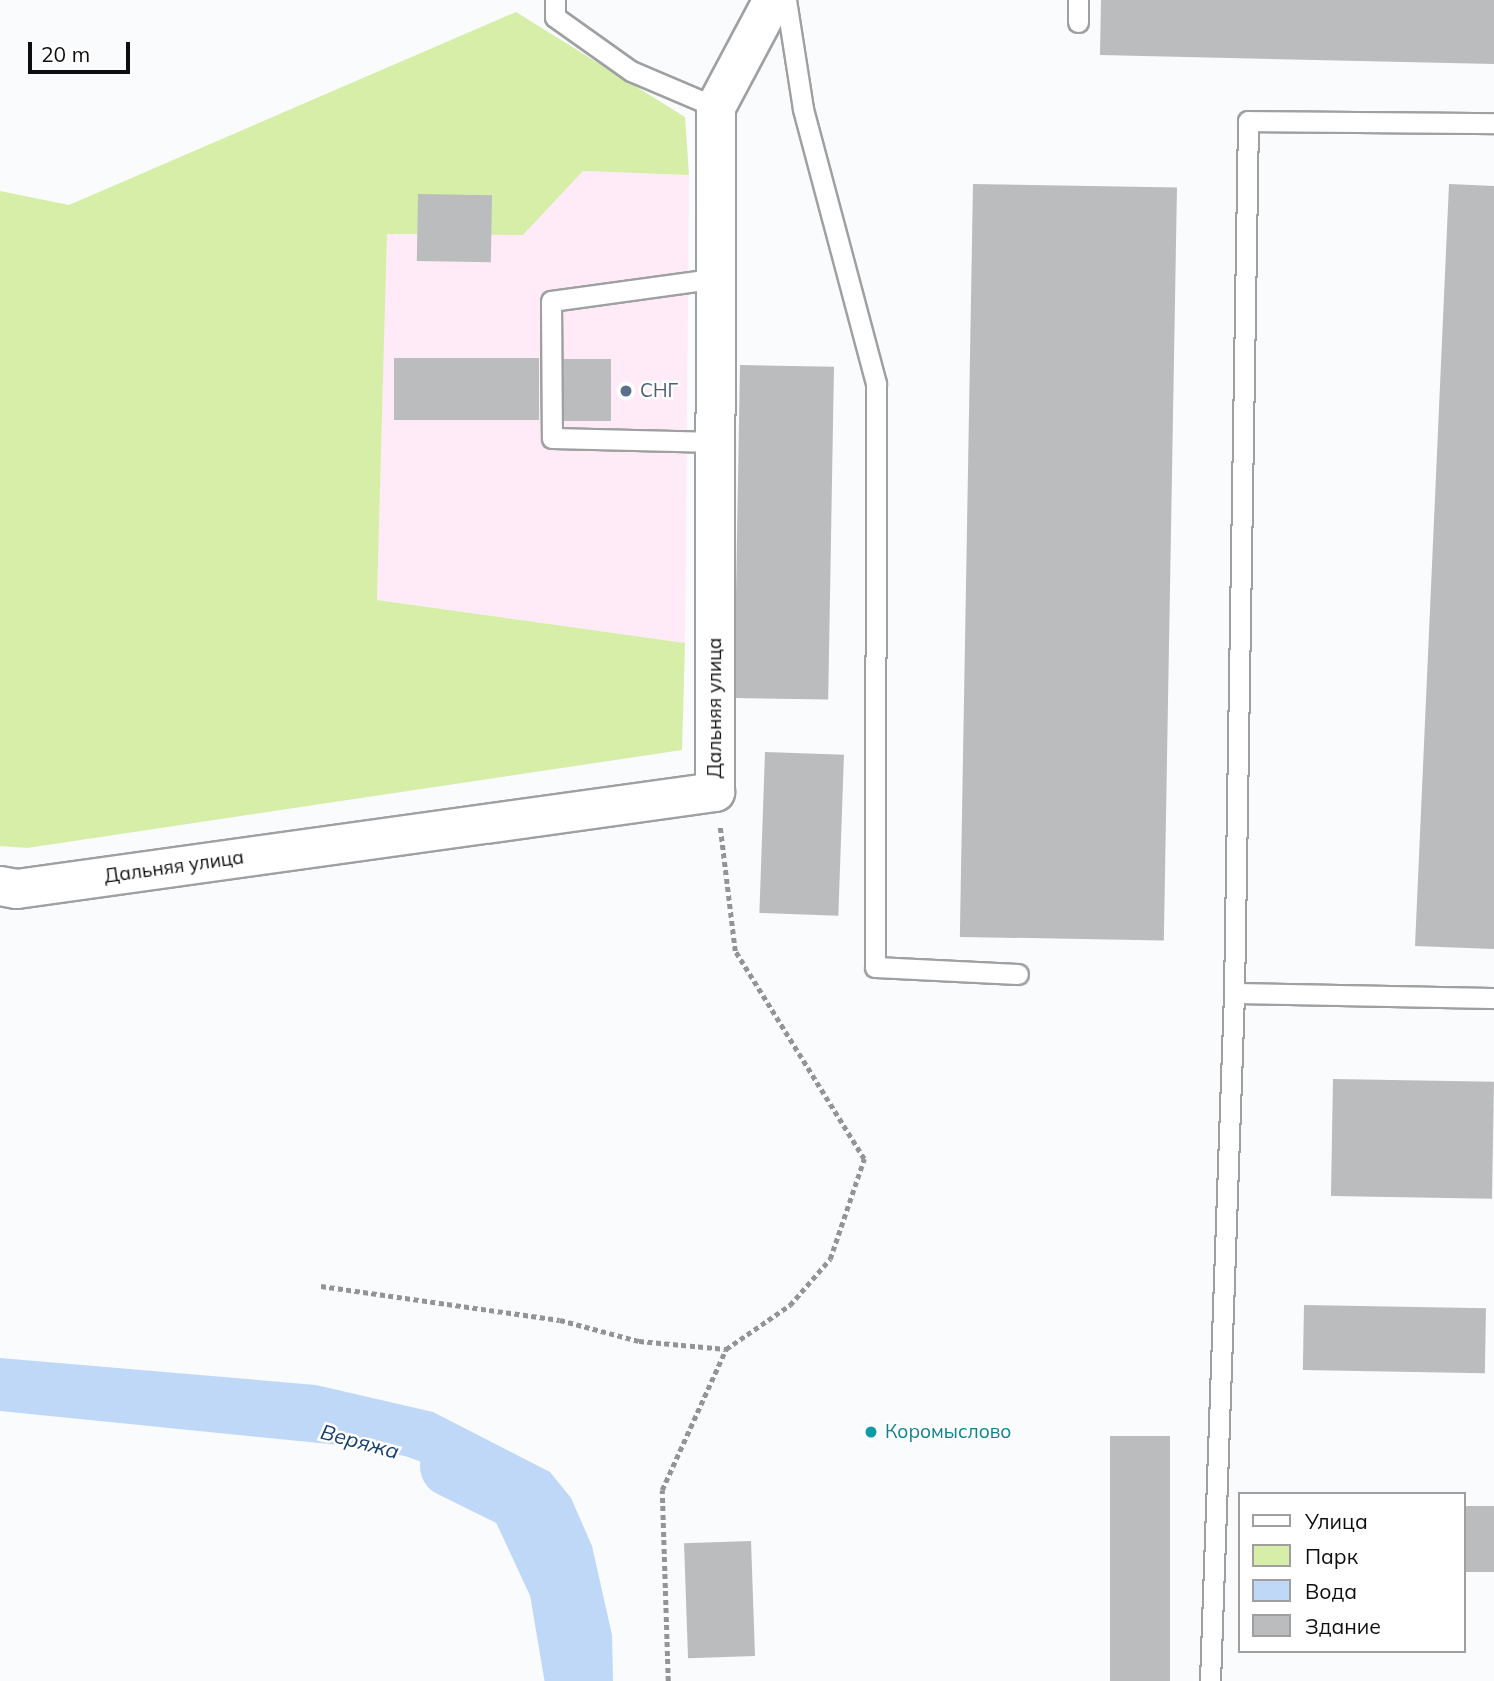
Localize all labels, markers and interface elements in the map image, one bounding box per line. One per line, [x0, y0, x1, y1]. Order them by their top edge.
scale bar [32, 28, 133, 72]
text: 20 m [41, 41, 90, 67]
place label: СНГ [640, 380, 678, 402]
marker: СНГ [618, 383, 634, 399]
street label: Дальняя улица [704, 638, 726, 778]
street label: Дальняя улица [103, 846, 245, 888]
water label: Веряжа [318, 1418, 402, 1464]
place label: Коромыслово [885, 1421, 1011, 1443]
marker: Коромыслово [863, 1424, 879, 1440]
legend [1238, 1492, 1466, 1653]
text: Улица [1305, 1508, 1368, 1534]
text: Парк [1305, 1543, 1358, 1569]
text: Вода [1305, 1578, 1357, 1604]
text: Здание [1305, 1613, 1381, 1639]

